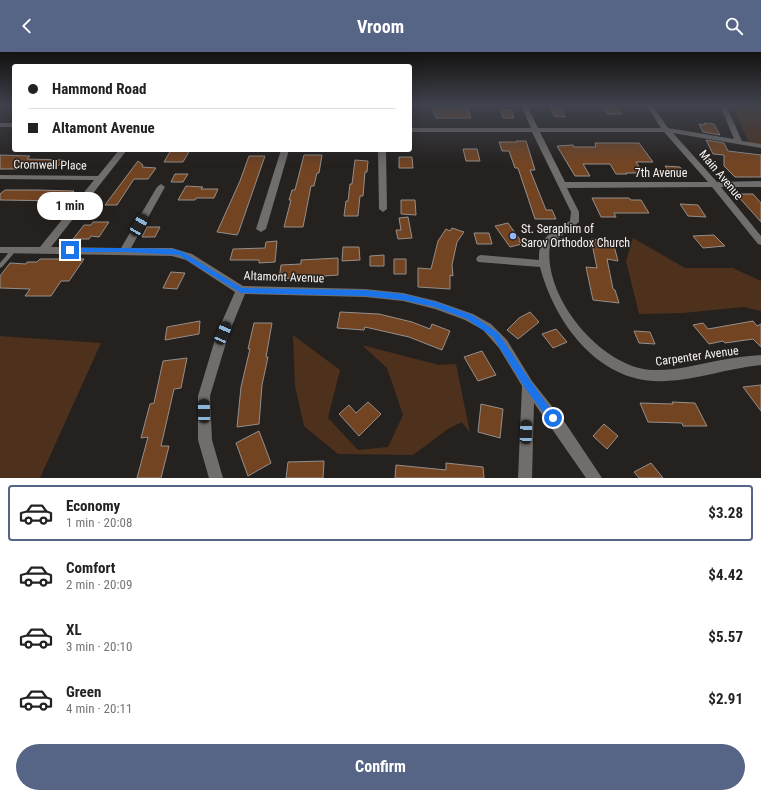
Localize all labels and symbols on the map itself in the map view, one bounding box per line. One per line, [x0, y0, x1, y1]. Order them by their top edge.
street label: Main Avenue [696, 147, 746, 203]
street label: Cromwell Place [13, 157, 87, 173]
street label: 7th Avenue [635, 166, 688, 180]
callout: 1 min [37, 192, 103, 220]
car [128, 212, 150, 238]
place label: St. Seraphim of Sarov Orthodox Church [521, 222, 630, 250]
marker: St. Seraphim of Sarov Orthodox Church [508, 231, 518, 241]
route end [61, 241, 79, 259]
street label: Altamont Avenue [243, 269, 325, 285]
car [213, 320, 233, 346]
street label: Carpenter Avenue [655, 343, 740, 369]
car [198, 399, 210, 423]
route start [544, 409, 562, 427]
car [520, 420, 532, 444]

